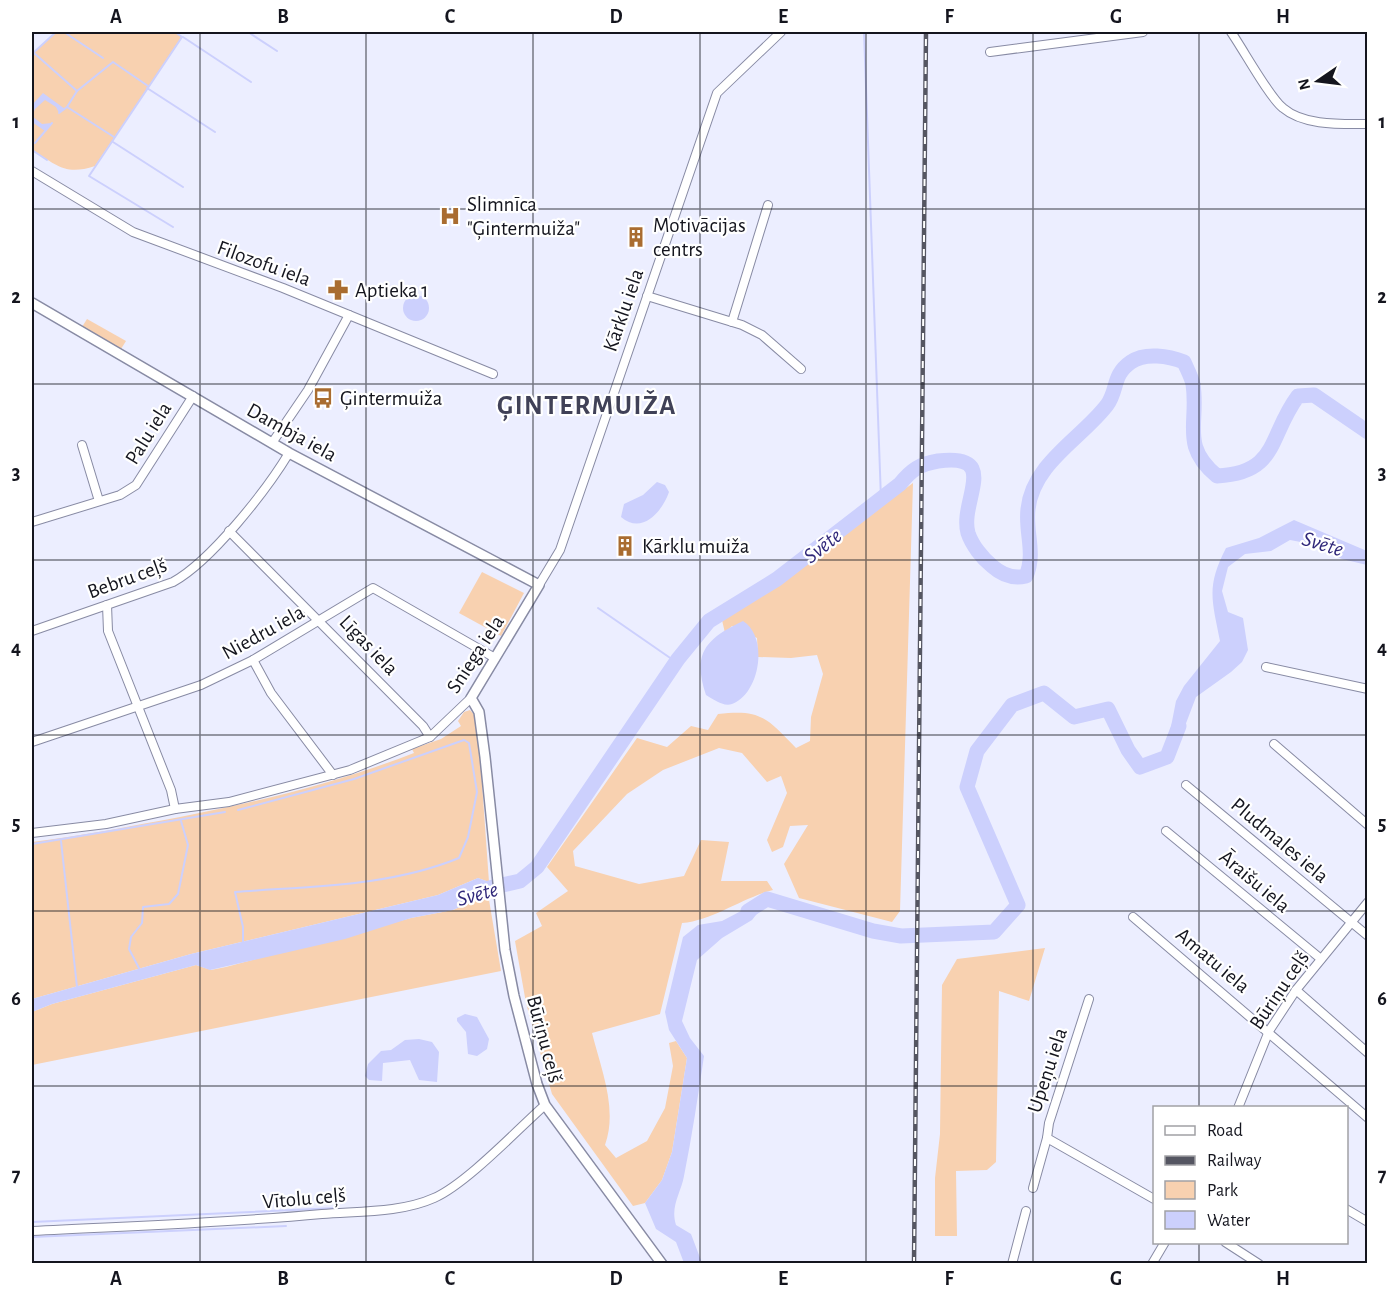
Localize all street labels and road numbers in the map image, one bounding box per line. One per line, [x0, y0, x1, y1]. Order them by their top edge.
street label: Filozofu iela [214, 237, 314, 290]
street label: Kārklu iela [600, 266, 648, 354]
street label: Palu iela [121, 398, 176, 468]
street label: Dambja iela [243, 399, 340, 466]
street label: Bebru ceļš [85, 554, 170, 604]
street label: Niedru iela [219, 601, 308, 664]
street label: Līgas iela [335, 611, 402, 680]
street label: Sniega iela [443, 611, 508, 697]
street label: Pludmales iela [1227, 794, 1333, 887]
street label: Āraišu iela [1215, 845, 1295, 917]
street label: Amatu iela [1172, 924, 1254, 997]
street label: Būriņu ceļš [1246, 947, 1315, 1034]
street label: Būriņu ceļš [521, 993, 566, 1086]
street label: Upeņu iela [1024, 1025, 1073, 1116]
street label: Vītolu ceļš [261, 1184, 347, 1215]

